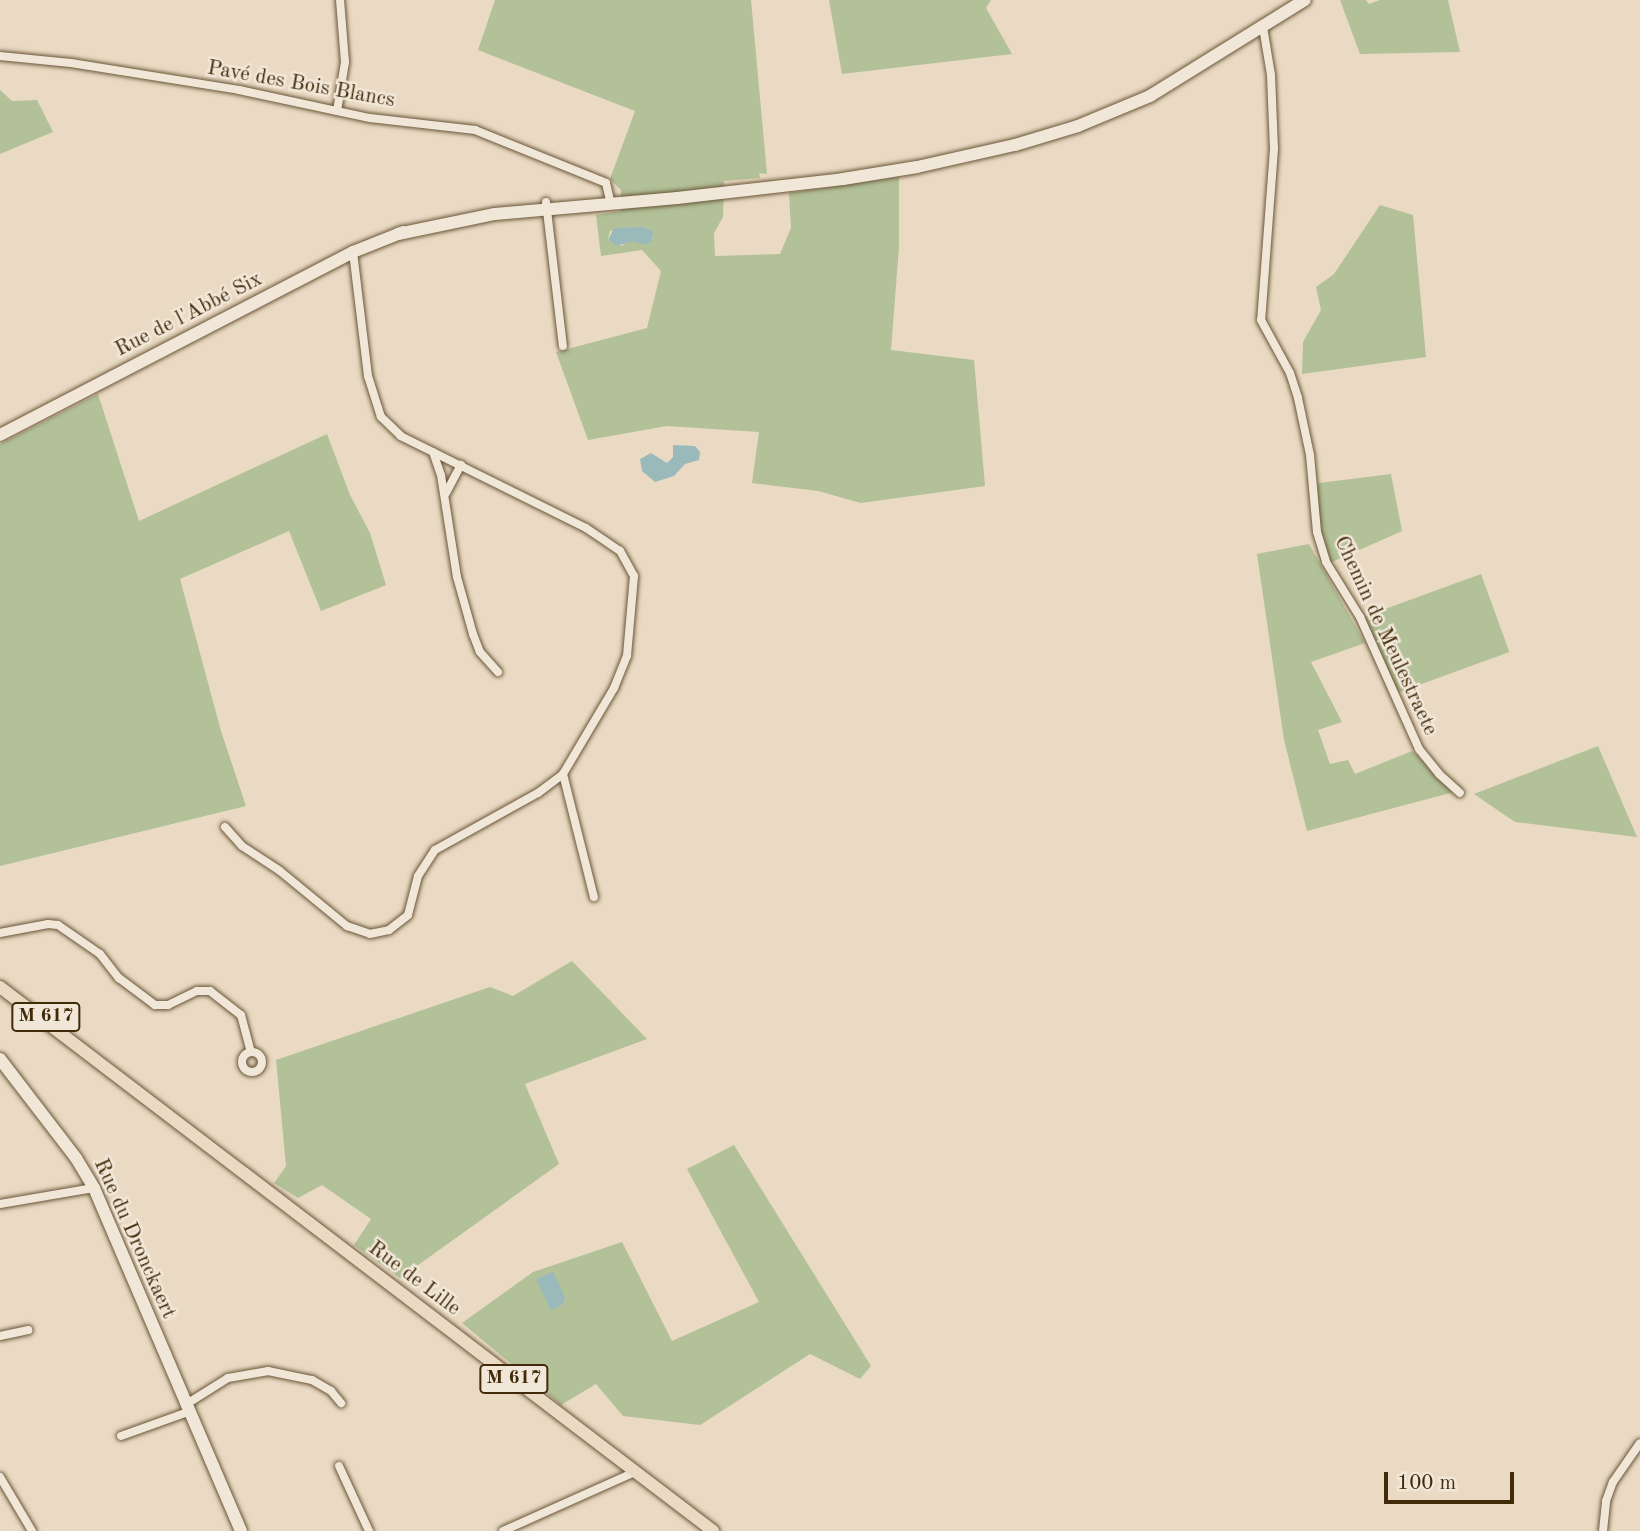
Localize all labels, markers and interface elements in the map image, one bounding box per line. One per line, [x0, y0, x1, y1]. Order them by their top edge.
street label: Pavé des Bois Blancs [205, 56, 397, 114]
street label: Rue de l'Abbé Six [111, 267, 267, 363]
street label: Chemin de Meulestraete [1328, 532, 1442, 740]
road number: M 617 [11, 1001, 81, 1032]
street label: Rue du Dronckaert [87, 1155, 181, 1323]
street label: Rue de Lille [363, 1236, 465, 1322]
road number: M 617 [479, 1364, 549, 1394]
scale bar [1388, 1458, 1518, 1502]
text: 100 m [1397, 1473, 1456, 1494]

